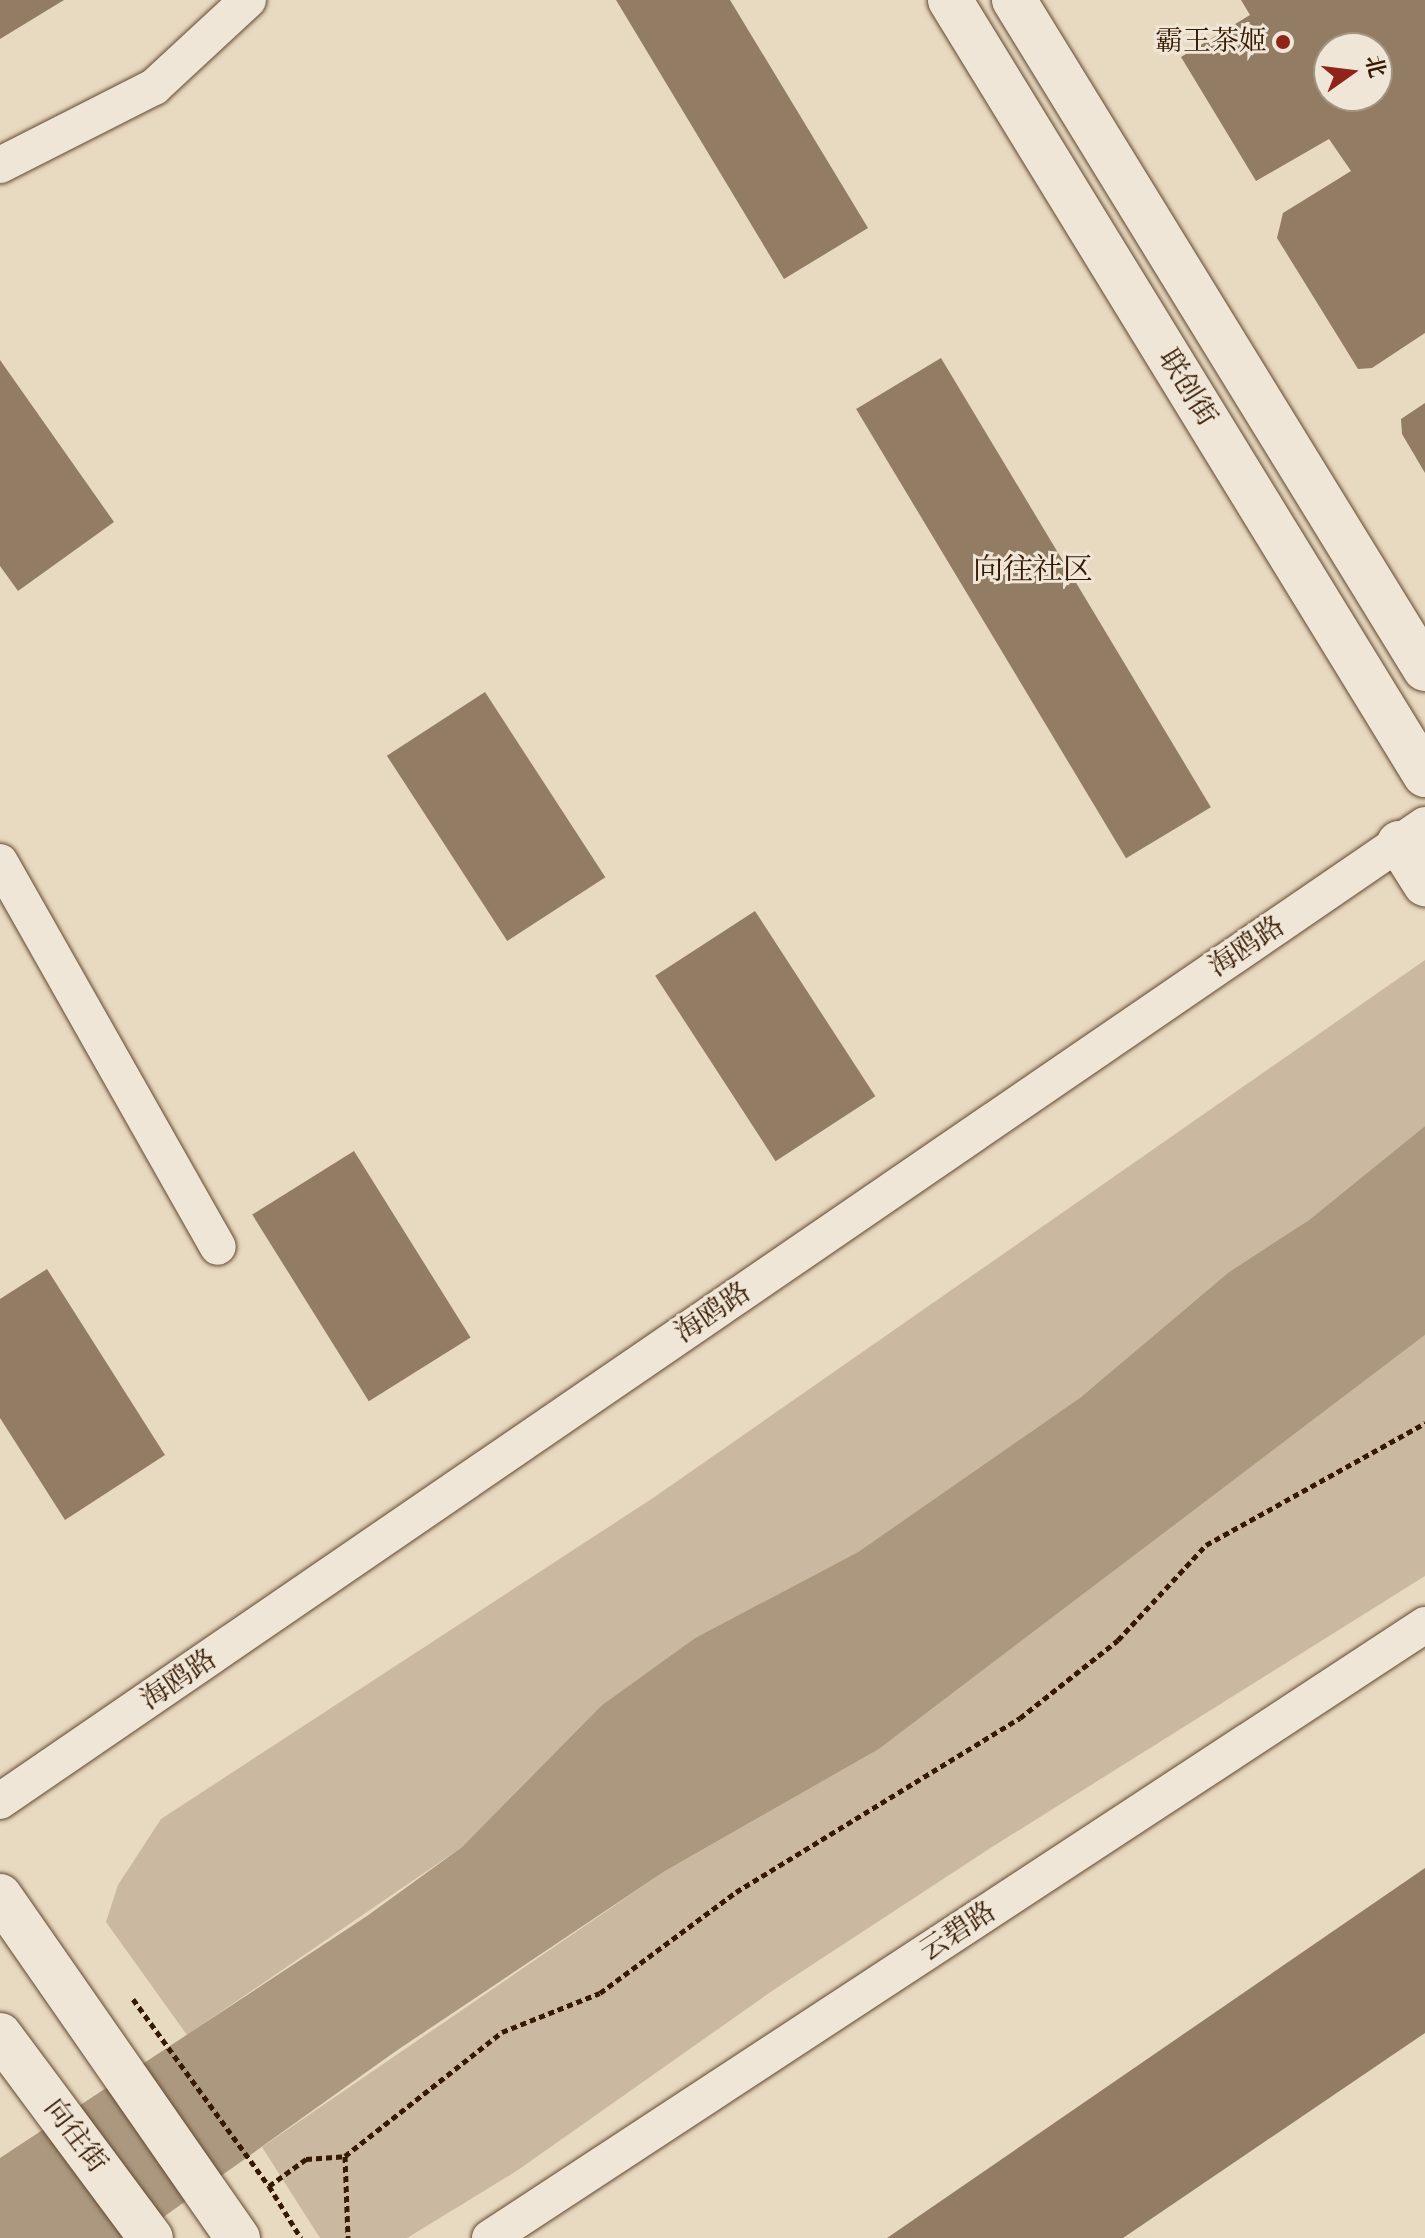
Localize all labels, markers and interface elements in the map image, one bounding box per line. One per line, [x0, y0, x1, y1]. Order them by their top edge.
place label: 霸王茶姬 [1155, 25, 1267, 59]
north arrow [1313, 32, 1393, 112]
marker: 霸王茶姬 [1274, 33, 1292, 51]
text: 北 [1359, 53, 1391, 80]
street label: 联创街 [1150, 343, 1224, 433]
district label: 向往社区 [973, 552, 1093, 588]
street label: 海鸥路 [1203, 910, 1291, 984]
street label: 海鸥路 [669, 1276, 757, 1350]
street label: 海鸥路 [135, 1643, 223, 1717]
street label: 云碧路 [914, 1895, 1002, 1969]
street label: 向往街 [36, 2092, 114, 2180]

